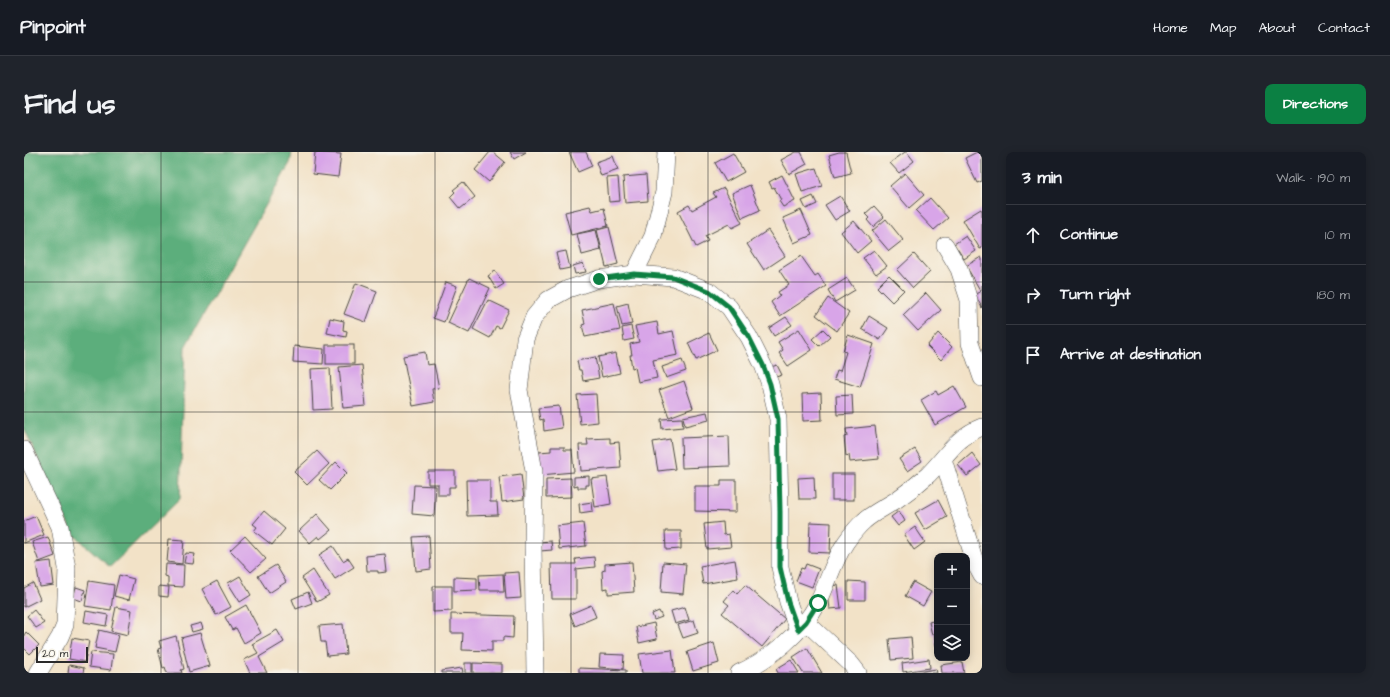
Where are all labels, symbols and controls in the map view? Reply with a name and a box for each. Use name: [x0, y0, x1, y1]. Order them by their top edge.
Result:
text: Pinpoint: [20, 14, 86, 41]
text: Home: [1153, 18, 1188, 38]
text: Map: [1210, 18, 1236, 38]
text: About: [1258, 18, 1296, 38]
text: Contact: [1318, 18, 1370, 38]
button: Directions: [1265, 84, 1366, 124]
text: Find us: [24, 85, 115, 124]
text: 3 min: [1022, 166, 1062, 190]
text: Walk · 190 m: [1276, 169, 1350, 187]
icon: ahead: [1022, 224, 1044, 246]
text: Continue: [1060, 224, 1118, 245]
text: 10 m: [1325, 226, 1350, 244]
route end: [590, 270, 608, 288]
icon: right: [1022, 284, 1044, 306]
text: Turn right: [1060, 284, 1131, 305]
text: 180 m: [1316, 286, 1350, 304]
icon: arrive: [1022, 344, 1044, 366]
text: Arrive at destination: [1060, 344, 1201, 365]
map controls: [934, 553, 970, 661]
button: +: [934, 553, 970, 589]
button: −: [934, 589, 970, 625]
route start: [809, 594, 827, 612]
button: layers: [934, 625, 970, 661]
scale bar: [36, 645, 88, 664]
text: 20 m: [42, 646, 68, 661]

